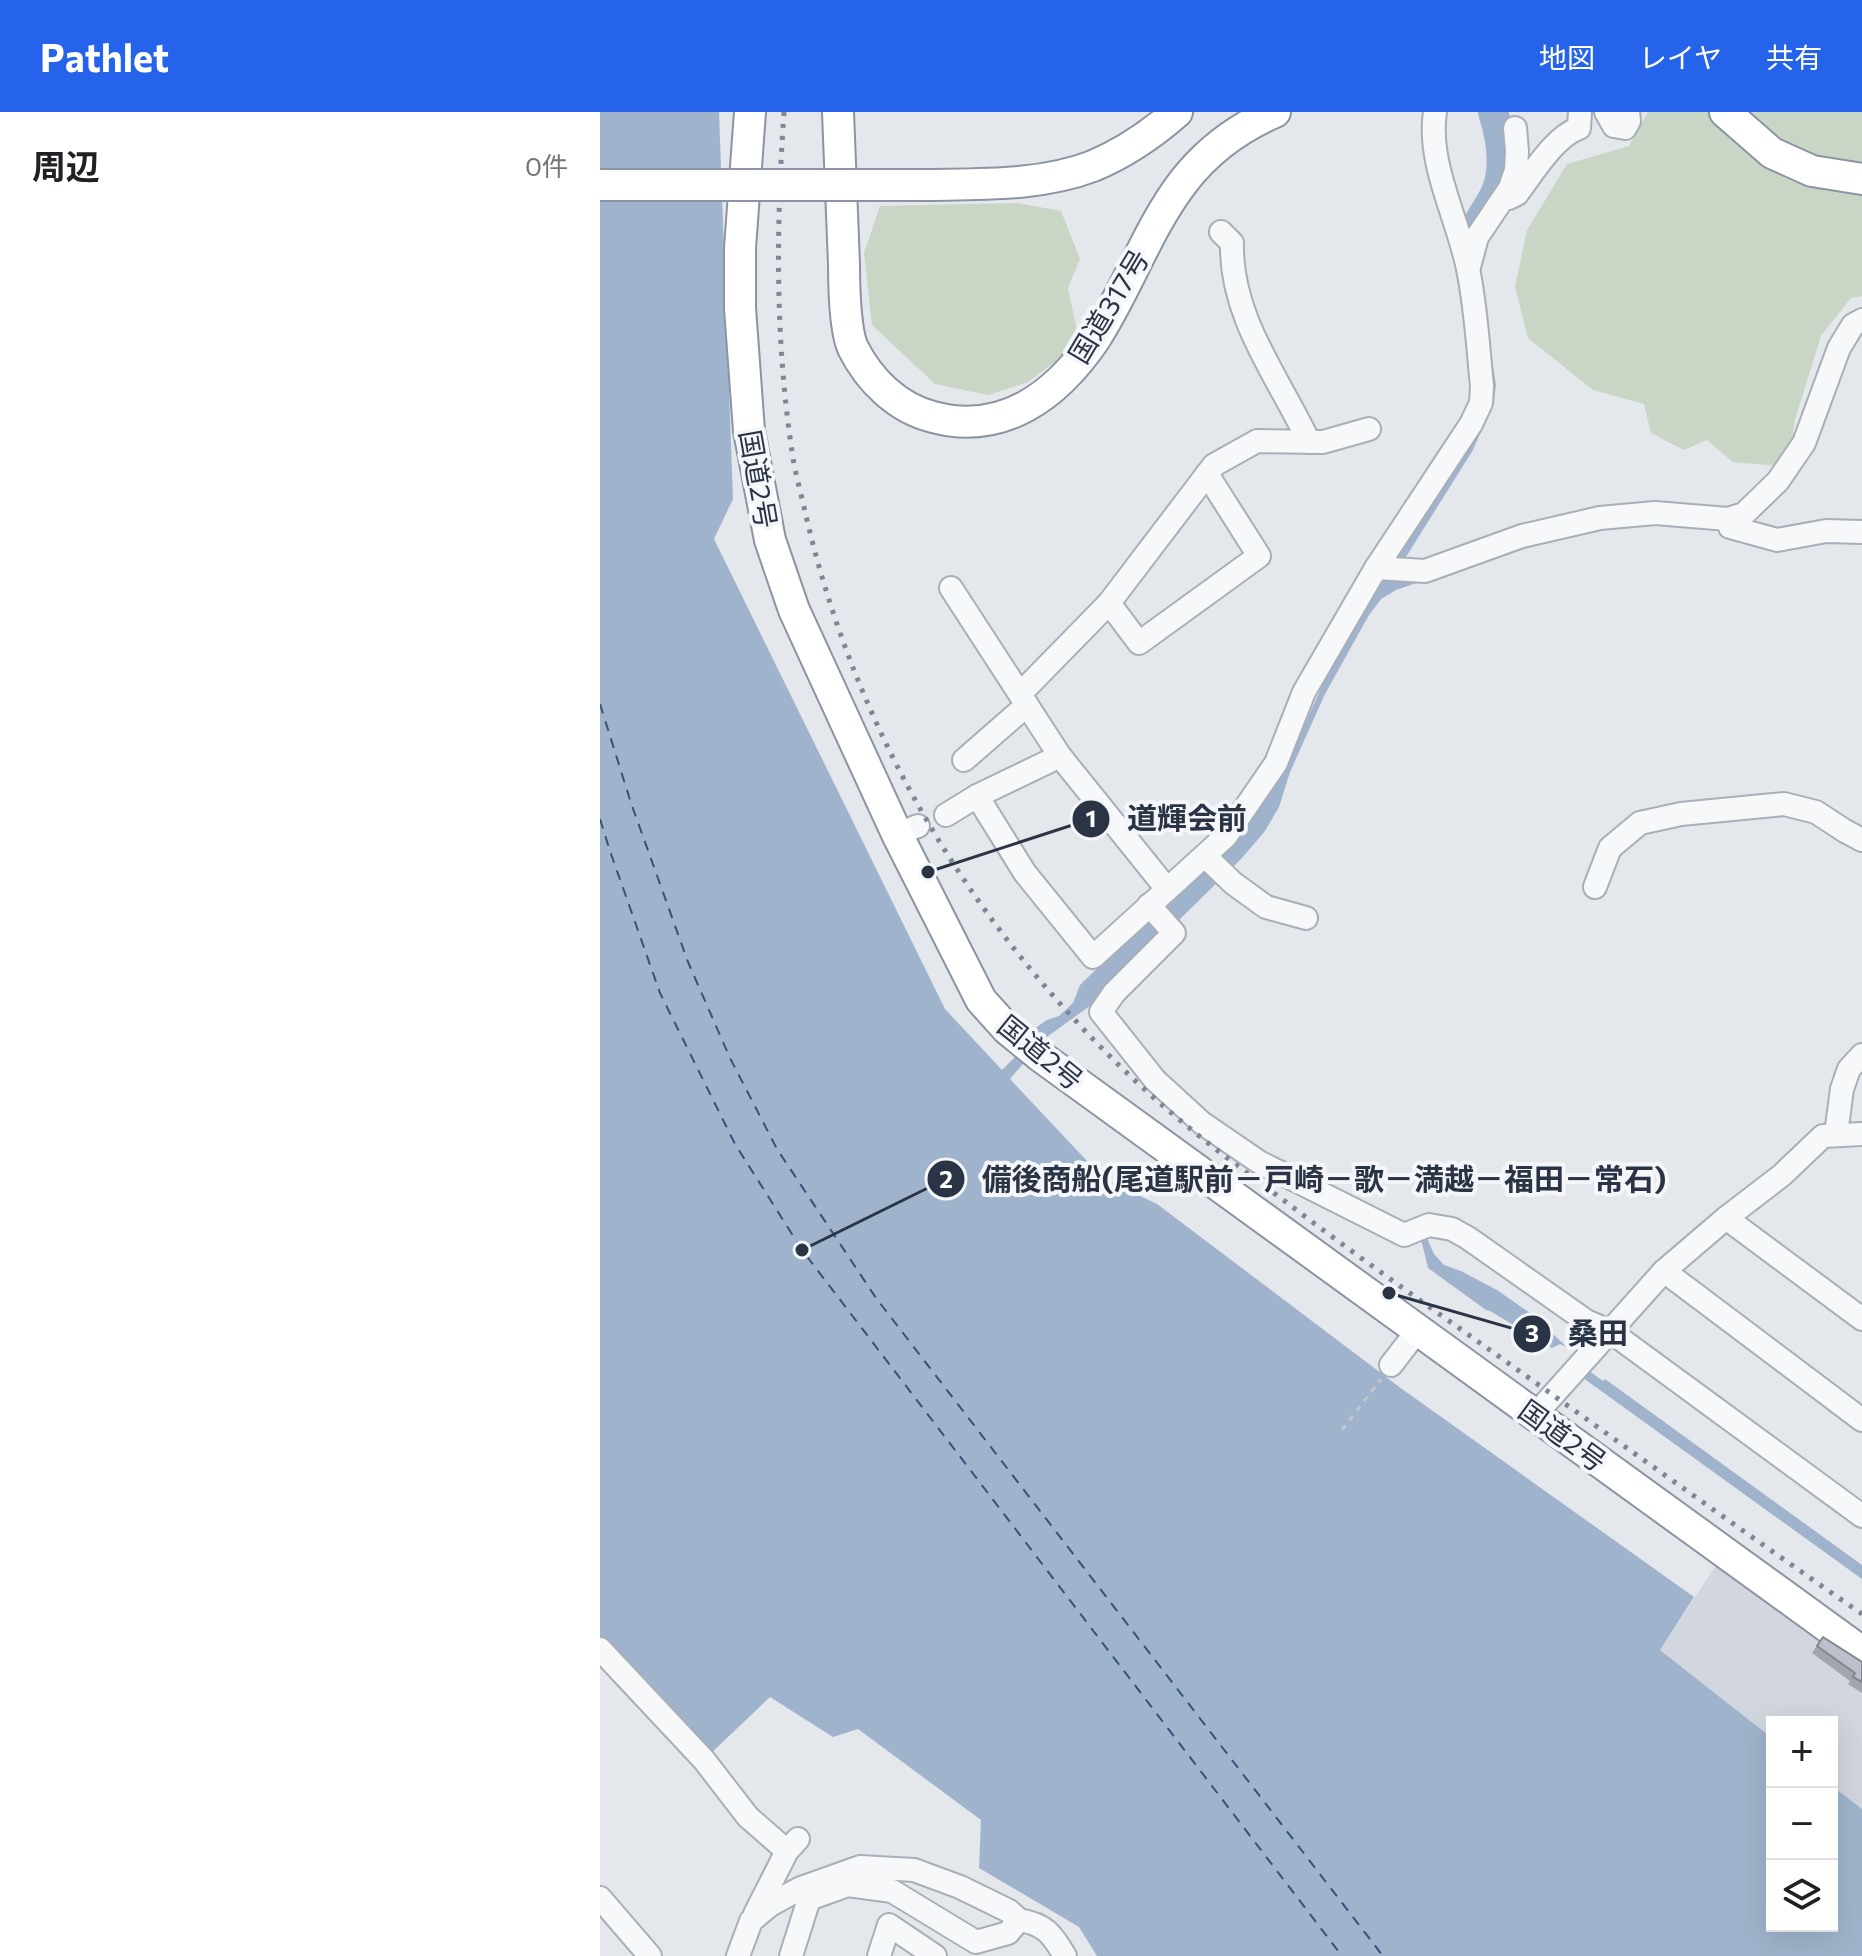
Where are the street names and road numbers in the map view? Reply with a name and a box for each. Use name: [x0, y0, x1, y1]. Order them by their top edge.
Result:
street label: 国道317号: [1061, 243, 1155, 369]
street label: 国道2号: [734, 427, 784, 531]
street label: 国道2号: [992, 1007, 1090, 1097]
street label: 国道2号: [1513, 1392, 1613, 1478]

